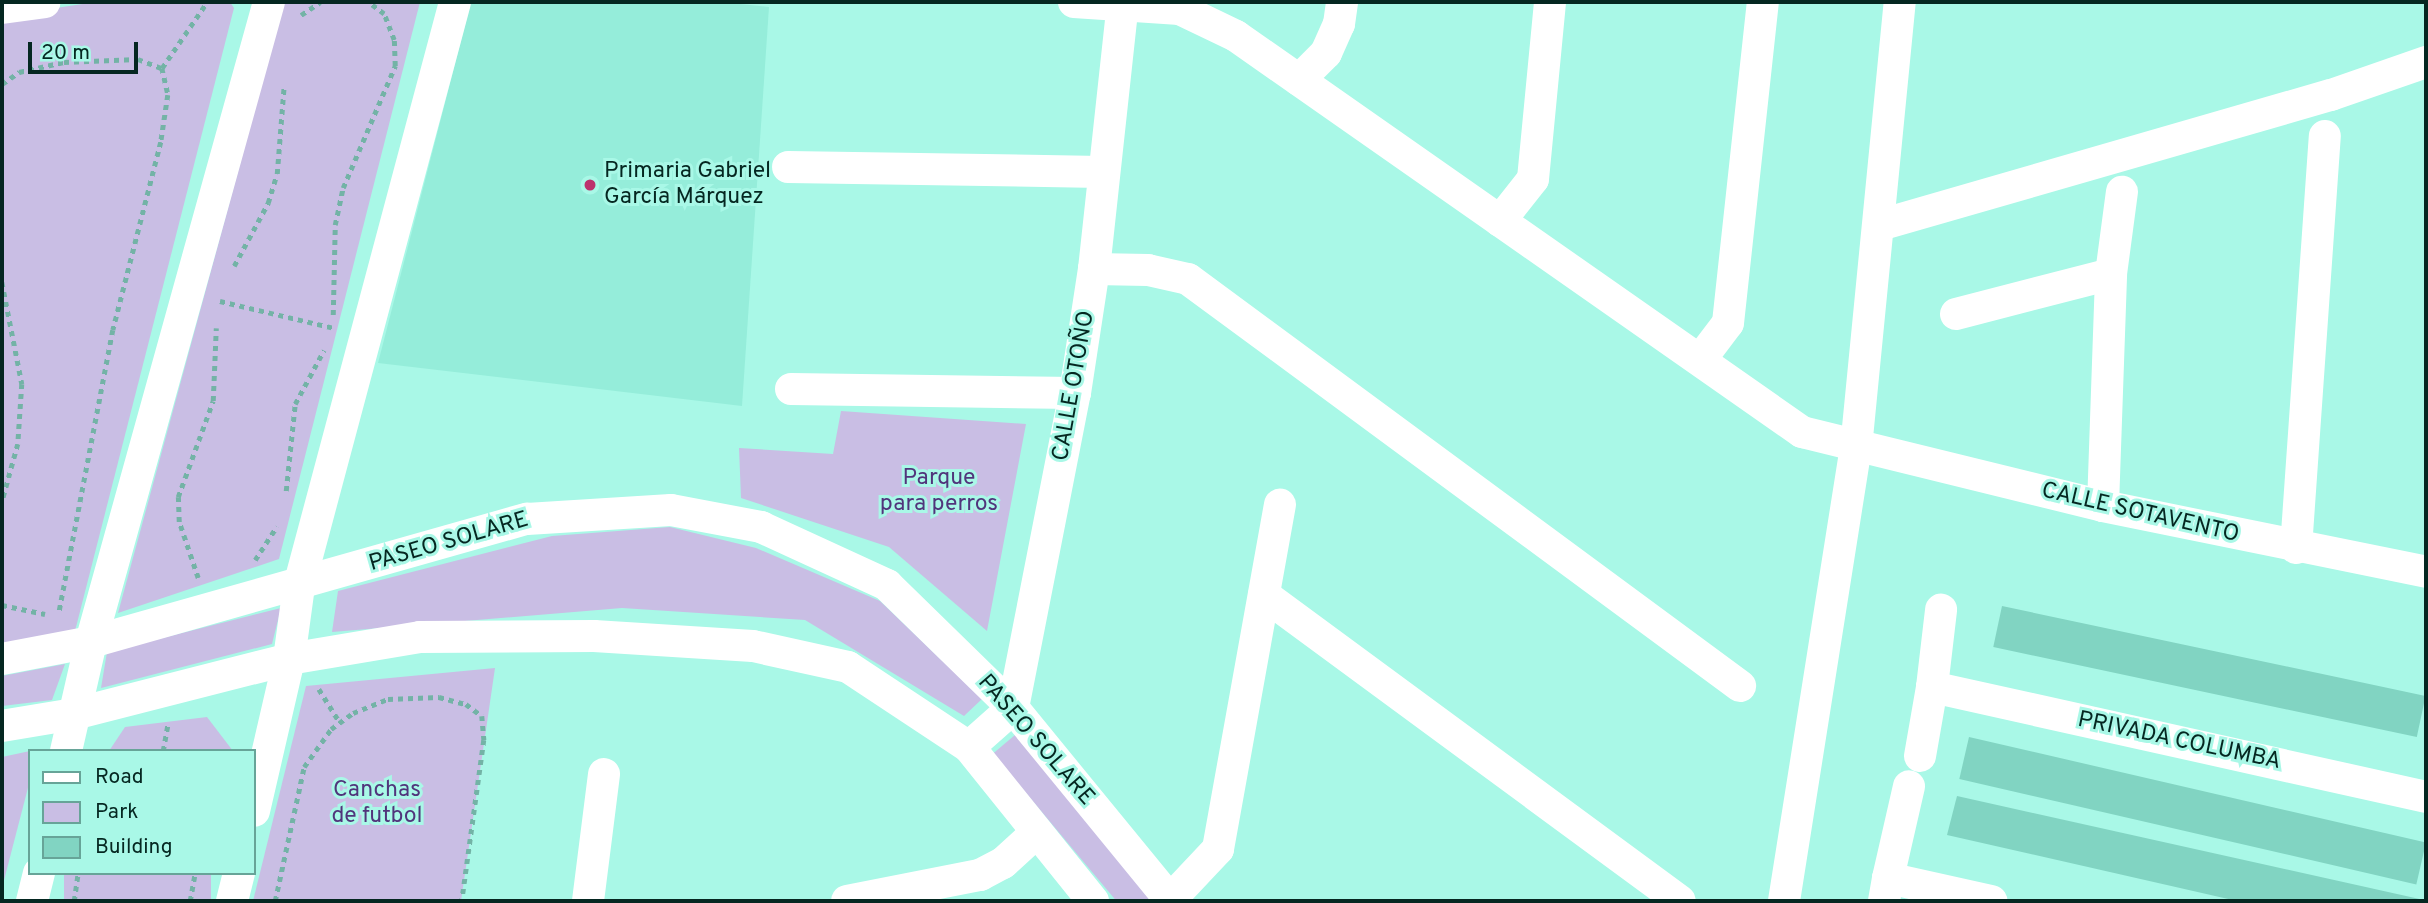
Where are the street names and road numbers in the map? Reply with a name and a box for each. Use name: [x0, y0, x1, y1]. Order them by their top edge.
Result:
street label: CALLE OTOÑO: [1048, 309, 1102, 463]
street label: CALLE SOTAVENTO: [2039, 478, 2241, 550]
street label: PASEO SOLARE: [366, 507, 532, 579]
street label: PASEO SOLARE: [971, 670, 1099, 812]
street label: PRIVADA COLUMBA: [2074, 707, 2284, 777]

